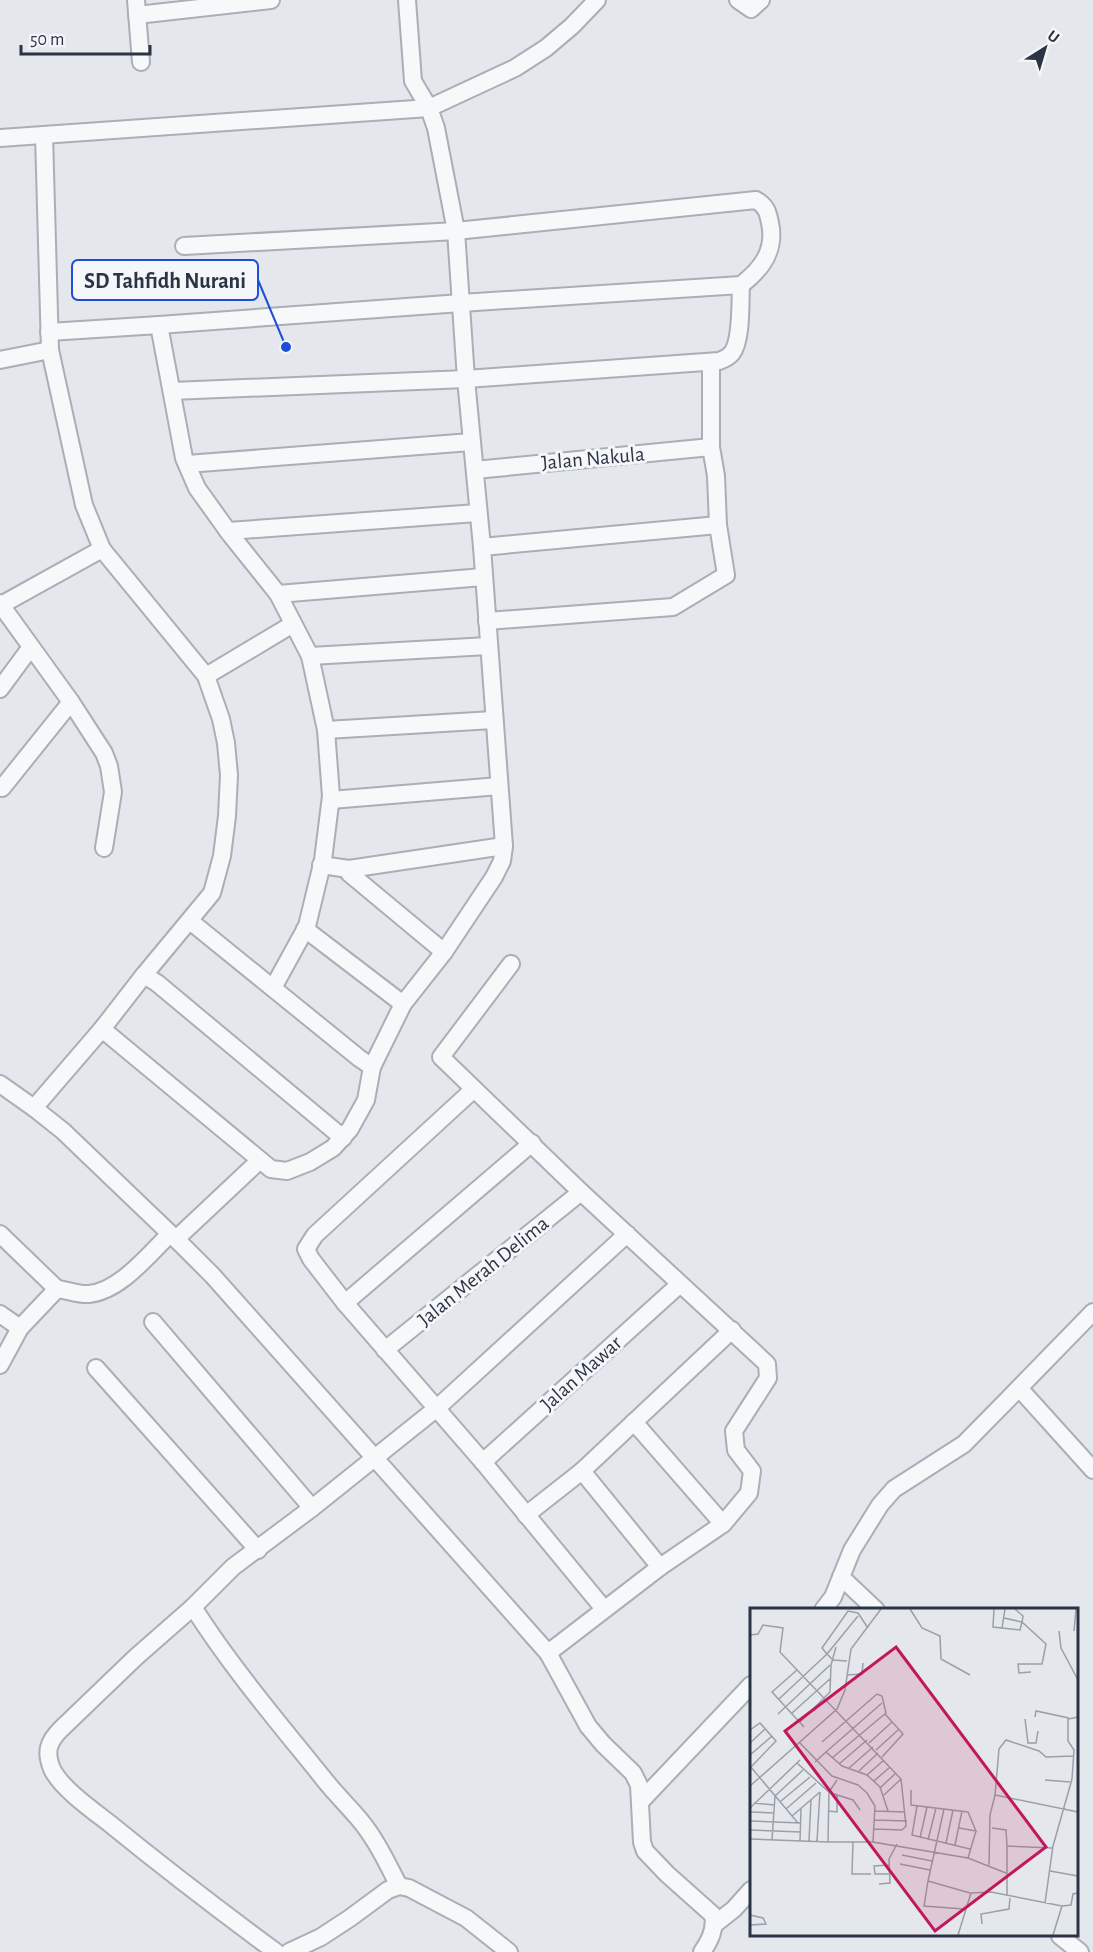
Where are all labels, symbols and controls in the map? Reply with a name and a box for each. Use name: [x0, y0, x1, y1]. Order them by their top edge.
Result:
scale bar: [21, 18, 150, 56]
north arrow: [1015, 18, 1075, 78]
text: U: [1045, 27, 1062, 46]
text: 50 m: [30, 31, 64, 49]
callout: SD Tahfidh Nurani: [72, 260, 258, 300]
text: SD Tahfidh Nurani: [84, 270, 246, 292]
street label: Jalan Nakula: [541, 443, 646, 473]
street label: Jalan Merah Delima: [414, 1212, 553, 1330]
street label: Jalan Mawar: [537, 1332, 626, 1415]
inset map: [750, 1608, 1078, 1937]

